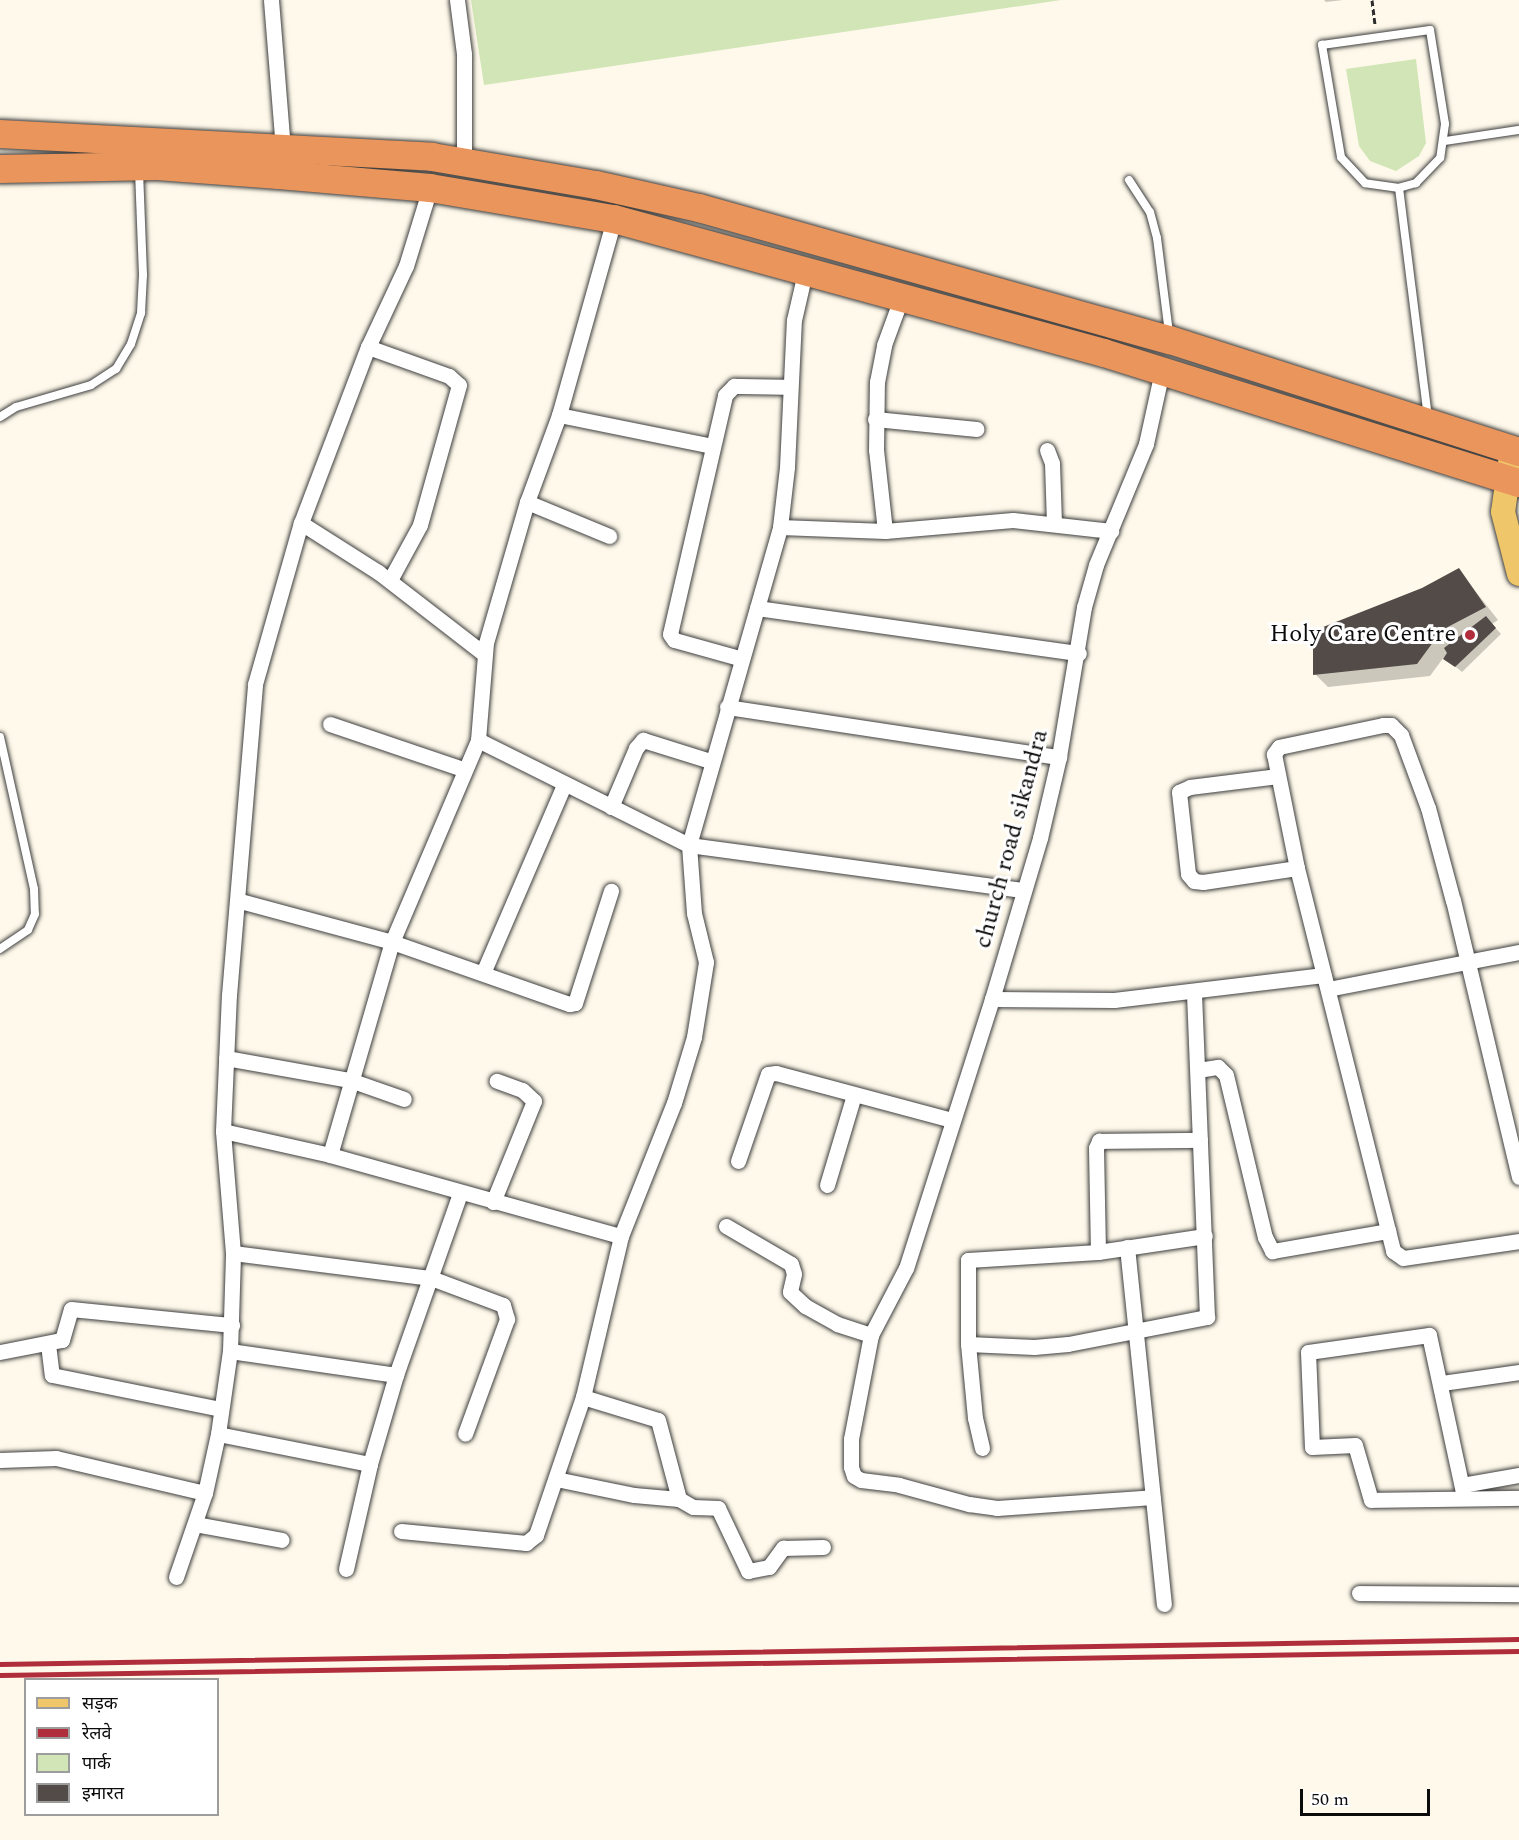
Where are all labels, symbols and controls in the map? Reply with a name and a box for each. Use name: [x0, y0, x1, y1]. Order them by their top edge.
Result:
place label: Holy Care Centre: [1270, 621, 1456, 649]
marker: Holy Care Centre: [1461, 626, 1479, 644]
street label: church road sikandra: [969, 727, 1055, 951]
legend: [24, 1678, 219, 1816]
text: सड़क: [82, 1690, 118, 1717]
text: रेलवे: [82, 1720, 112, 1747]
text: पार्क: [82, 1750, 111, 1777]
scale bar: [1303, 1777, 1434, 1815]
text: इमारत: [82, 1780, 124, 1807]
text: 50 m: [1311, 1786, 1349, 1813]

